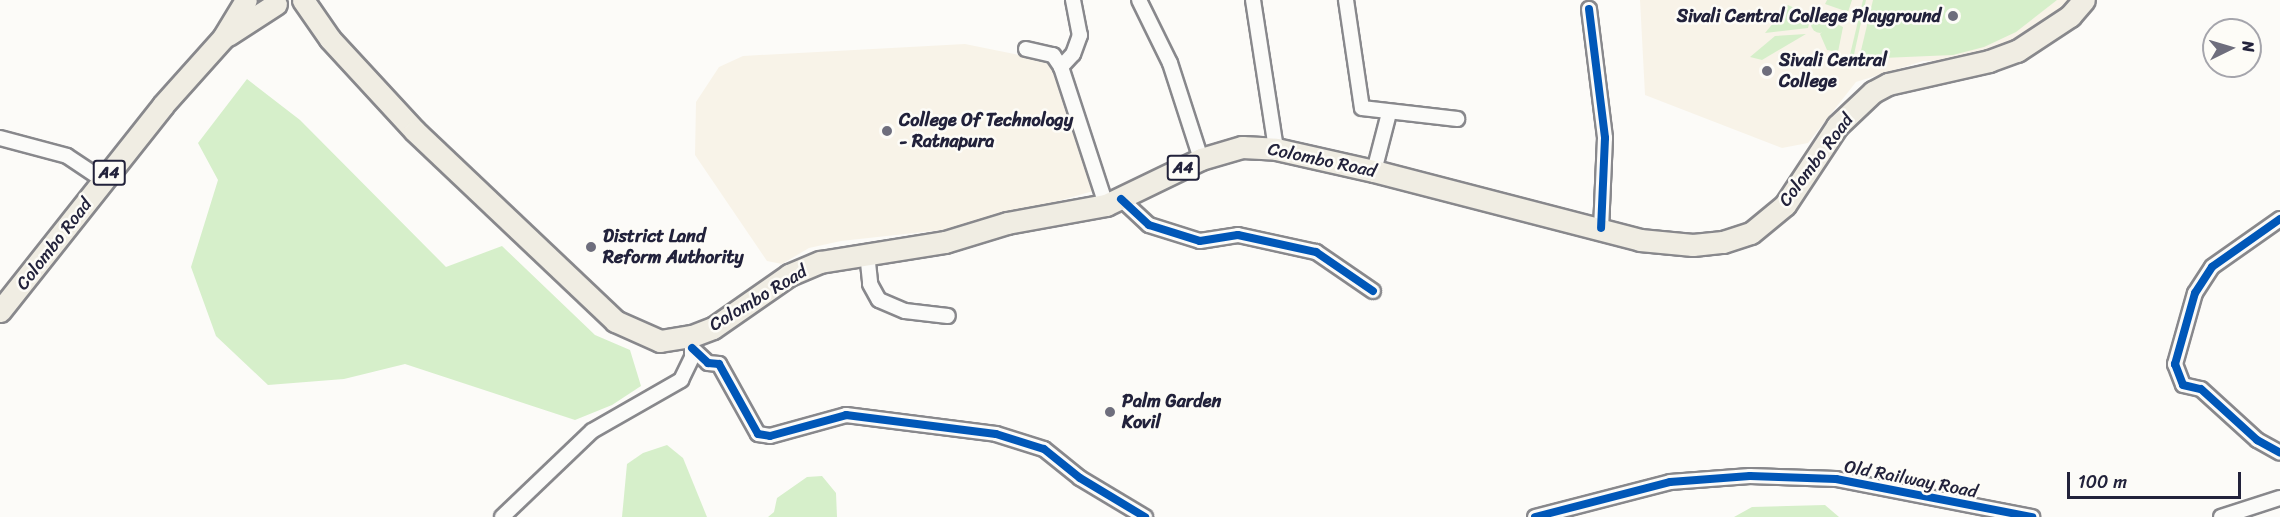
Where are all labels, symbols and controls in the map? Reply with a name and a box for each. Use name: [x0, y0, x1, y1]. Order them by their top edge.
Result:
place label: Sivali Central College Playground: [1677, 5, 1941, 27]
marker: Sivali Central College Playground: [1946, 9, 1960, 23]
north arrow: [2202, 18, 2262, 78]
text: N: [2234, 40, 2263, 53]
place label: Sivali Central College: [1779, 50, 1887, 92]
marker: Sivali Central College: [1760, 64, 1774, 78]
street label: Colombo Road: [1774, 109, 1858, 211]
place label: College Of Technology - Ratnapura: [899, 110, 1073, 152]
marker: College Of Technology - Ratnapura: [880, 124, 894, 138]
street label: Colombo Road: [1266, 138, 1378, 182]
road number: A4: [1166, 155, 1200, 181]
road number: A4: [92, 160, 126, 186]
street label: Colombo Road: [12, 194, 96, 294]
place label: District Land Reform Authority: [603, 226, 744, 268]
marker: District Land Reform Authority: [584, 240, 598, 254]
street label: Colombo Road: [705, 260, 811, 336]
place label: Palm Garden Kovil: [1122, 391, 1222, 434]
marker: Palm Garden Kovil: [1103, 405, 1117, 419]
street label: Old Railway Road: [1843, 456, 1979, 502]
scale bar: [2070, 460, 2244, 498]
text: 100 m: [2078, 466, 2127, 498]

